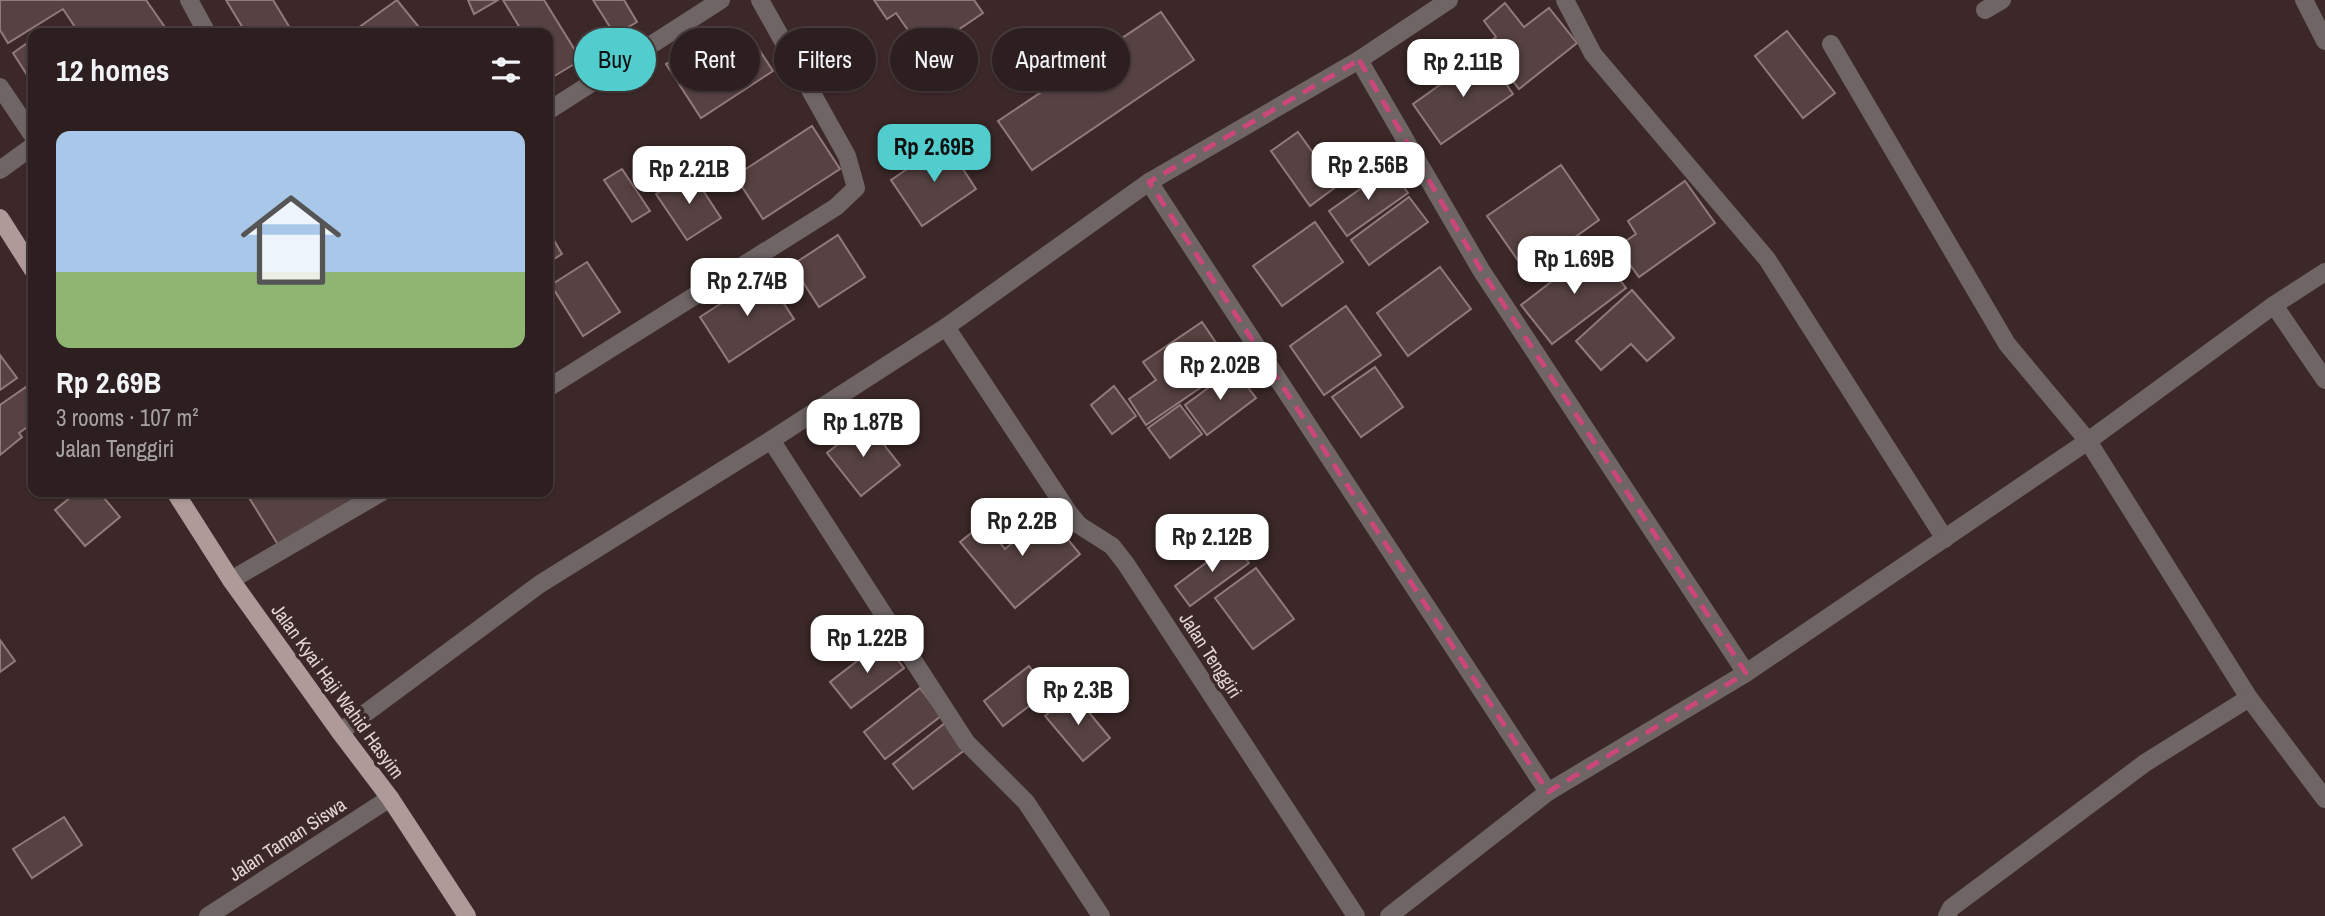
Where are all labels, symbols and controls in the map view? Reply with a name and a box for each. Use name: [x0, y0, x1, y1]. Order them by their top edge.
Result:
chip: Buy: [574, 28, 656, 91]
chip: Rent: [670, 28, 760, 91]
chip: Filters: [774, 28, 876, 91]
chip: New: [890, 28, 978, 91]
chip: Apartment: [992, 28, 1130, 91]
pin: Rp 2.11B: [1391, 40, 1535, 99]
text: Rp 2.11B: [1423, 46, 1503, 77]
text: 12 homes: [56, 50, 170, 90]
icon: filters: [487, 51, 525, 89]
pin: Rp 2.69B: [862, 124, 1006, 184]
text: Rp 2.69B: [894, 131, 974, 162]
pin: Rp 2.56B: [1296, 142, 1440, 202]
pin: Rp 2.21B: [617, 146, 761, 206]
text: Rp 2.56B: [1328, 149, 1408, 180]
text: Rp 2.21B: [649, 153, 729, 184]
icon: home: [228, 177, 354, 303]
pin: Rp 1.69B: [1502, 236, 1646, 296]
text: Rp 1.69B: [1534, 243, 1614, 274]
pin: Rp 2.74B: [675, 258, 819, 318]
text: Rp 2.74B: [707, 265, 787, 296]
pin: Rp 2.02B: [1148, 342, 1292, 402]
text: Rp 2.02B: [1180, 349, 1260, 380]
text: Rp 2.69B: [56, 362, 161, 402]
pin: Rp 1.87B: [791, 400, 935, 459]
text: 3 rooms · 107 m²: [56, 402, 199, 433]
text: Rp 1.87B: [823, 406, 903, 437]
text: Jalan Tenggiri: [56, 433, 174, 464]
pin: Rp 2.2B: [957, 498, 1087, 558]
text: Rp 2.2B: [987, 505, 1057, 536]
pin: Rp 2.12B: [1140, 514, 1284, 574]
text: Rp 2.12B: [1172, 521, 1252, 552]
street label: Jalan Kyai Haji Wahid Hasyim: [266, 598, 410, 784]
street label: Jalan Tenggiri: [1174, 607, 1248, 703]
pin: Rp 1.22B: [795, 616, 939, 675]
text: Rp 1.22B: [827, 622, 907, 653]
pin: Rp 2.3B: [1013, 668, 1143, 727]
text: Rp 2.3B: [1043, 674, 1113, 705]
street label: Jalan Taman Siswa: [223, 791, 351, 887]

